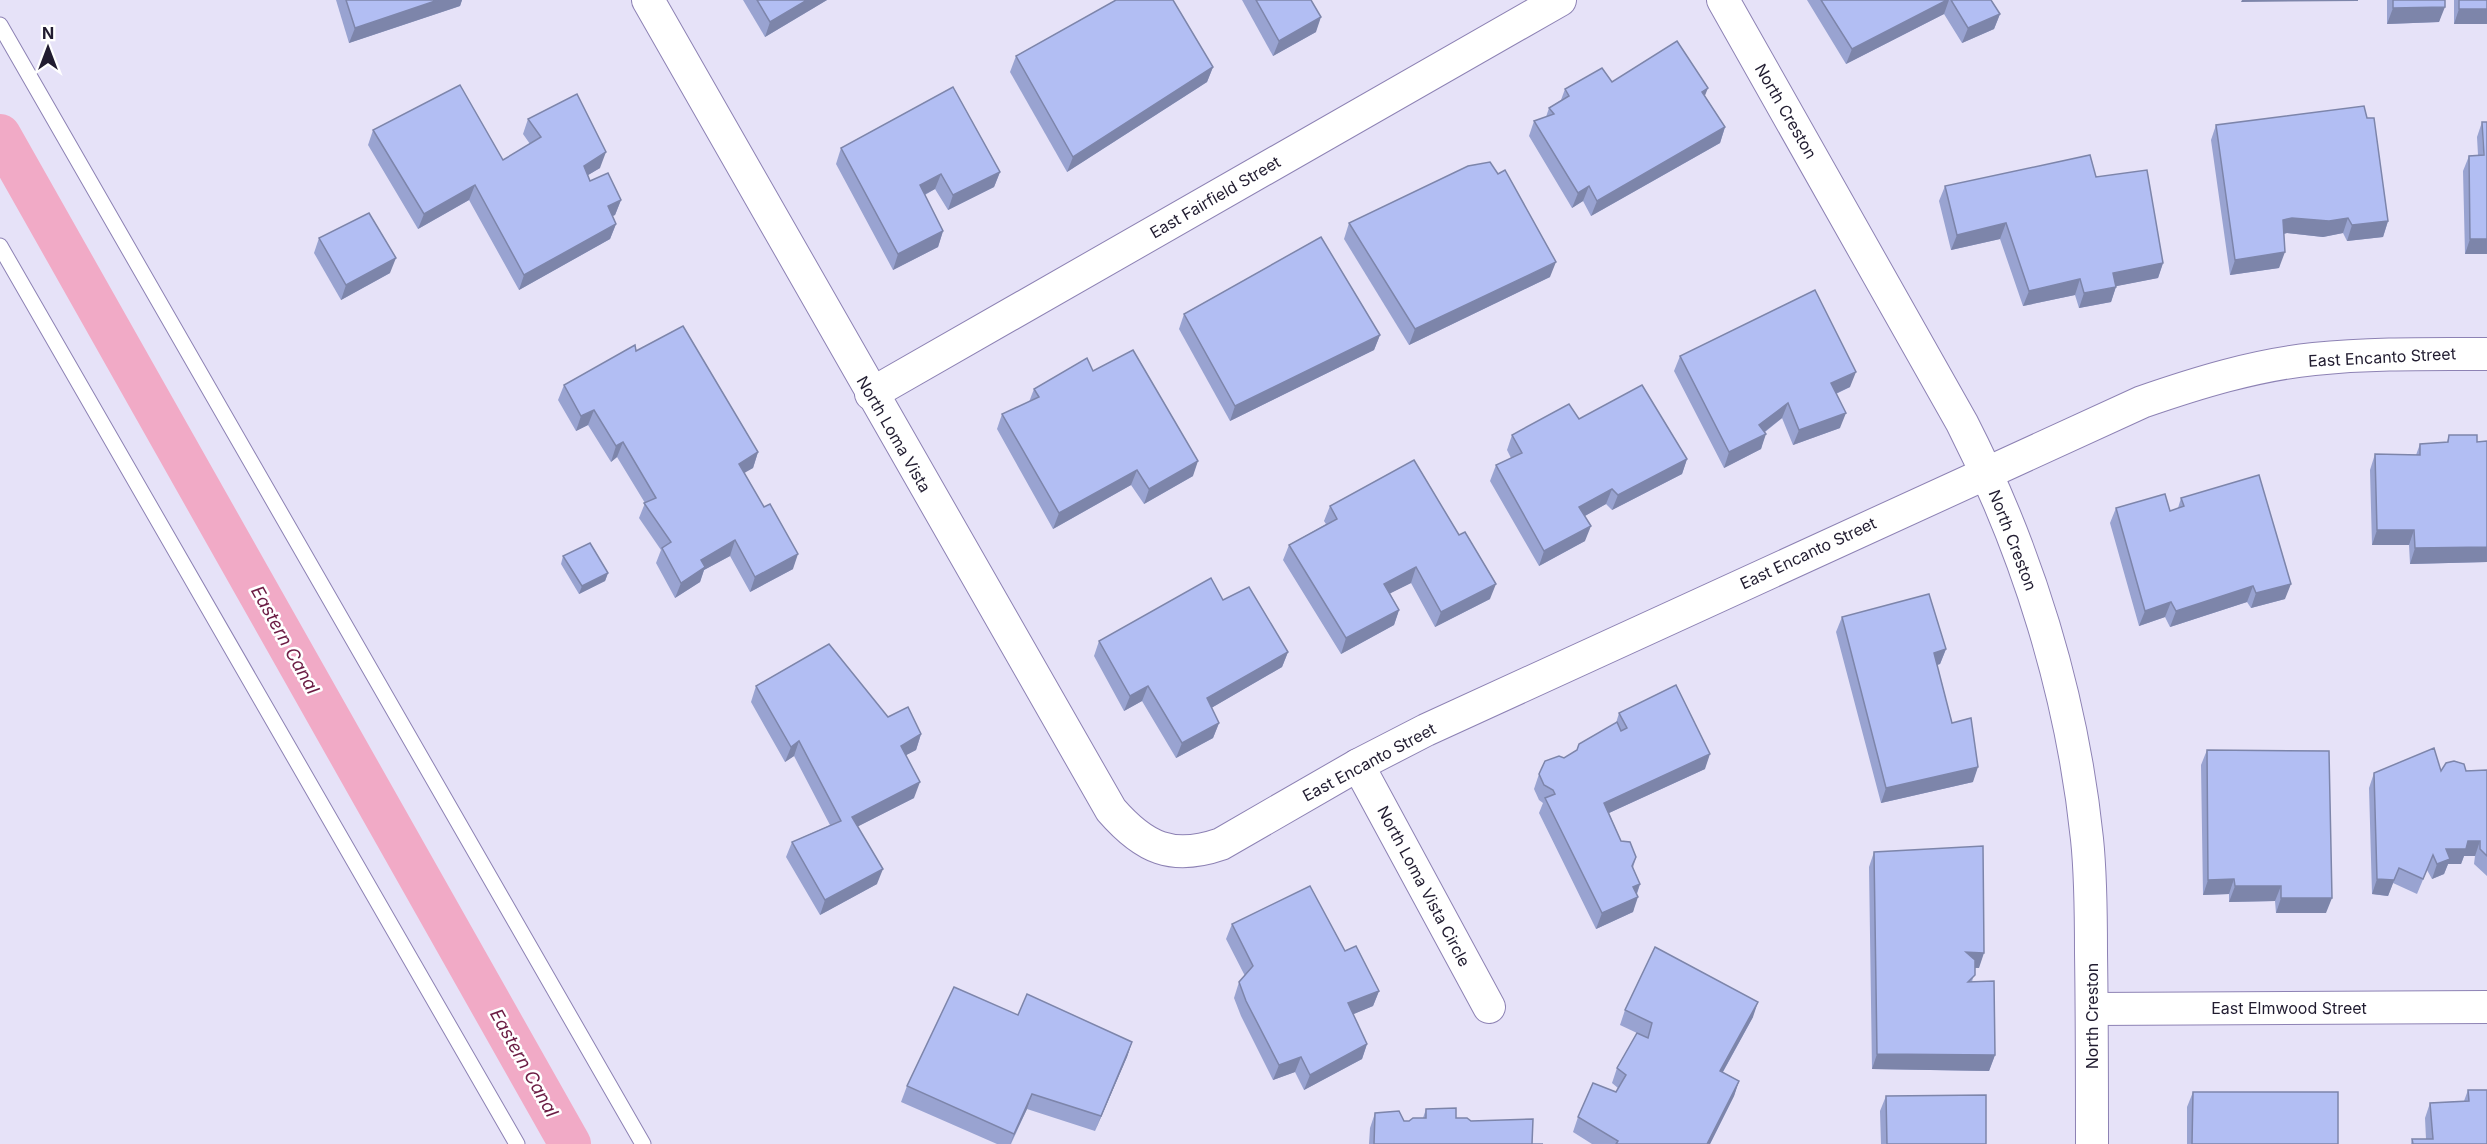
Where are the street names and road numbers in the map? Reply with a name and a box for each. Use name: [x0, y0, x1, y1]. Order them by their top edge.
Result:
street label: North Creston: [1751, 60, 1821, 162]
street label: East Fairfield Street: [1146, 151, 1284, 243]
street label: East Encanto Street: [2308, 343, 2456, 371]
street label: North Loma Vista: [853, 372, 935, 496]
street label: North Creston: [1985, 487, 2041, 593]
street label: East Encanto Street: [1737, 513, 1879, 593]
street label: East Encanto Street: [1299, 718, 1439, 806]
street label: North Loma Vista Circle: [1373, 802, 1475, 970]
street label: North Creston: [2082, 963, 2102, 1069]
street label: East Elmwood Street: [2211, 998, 2367, 1018]

